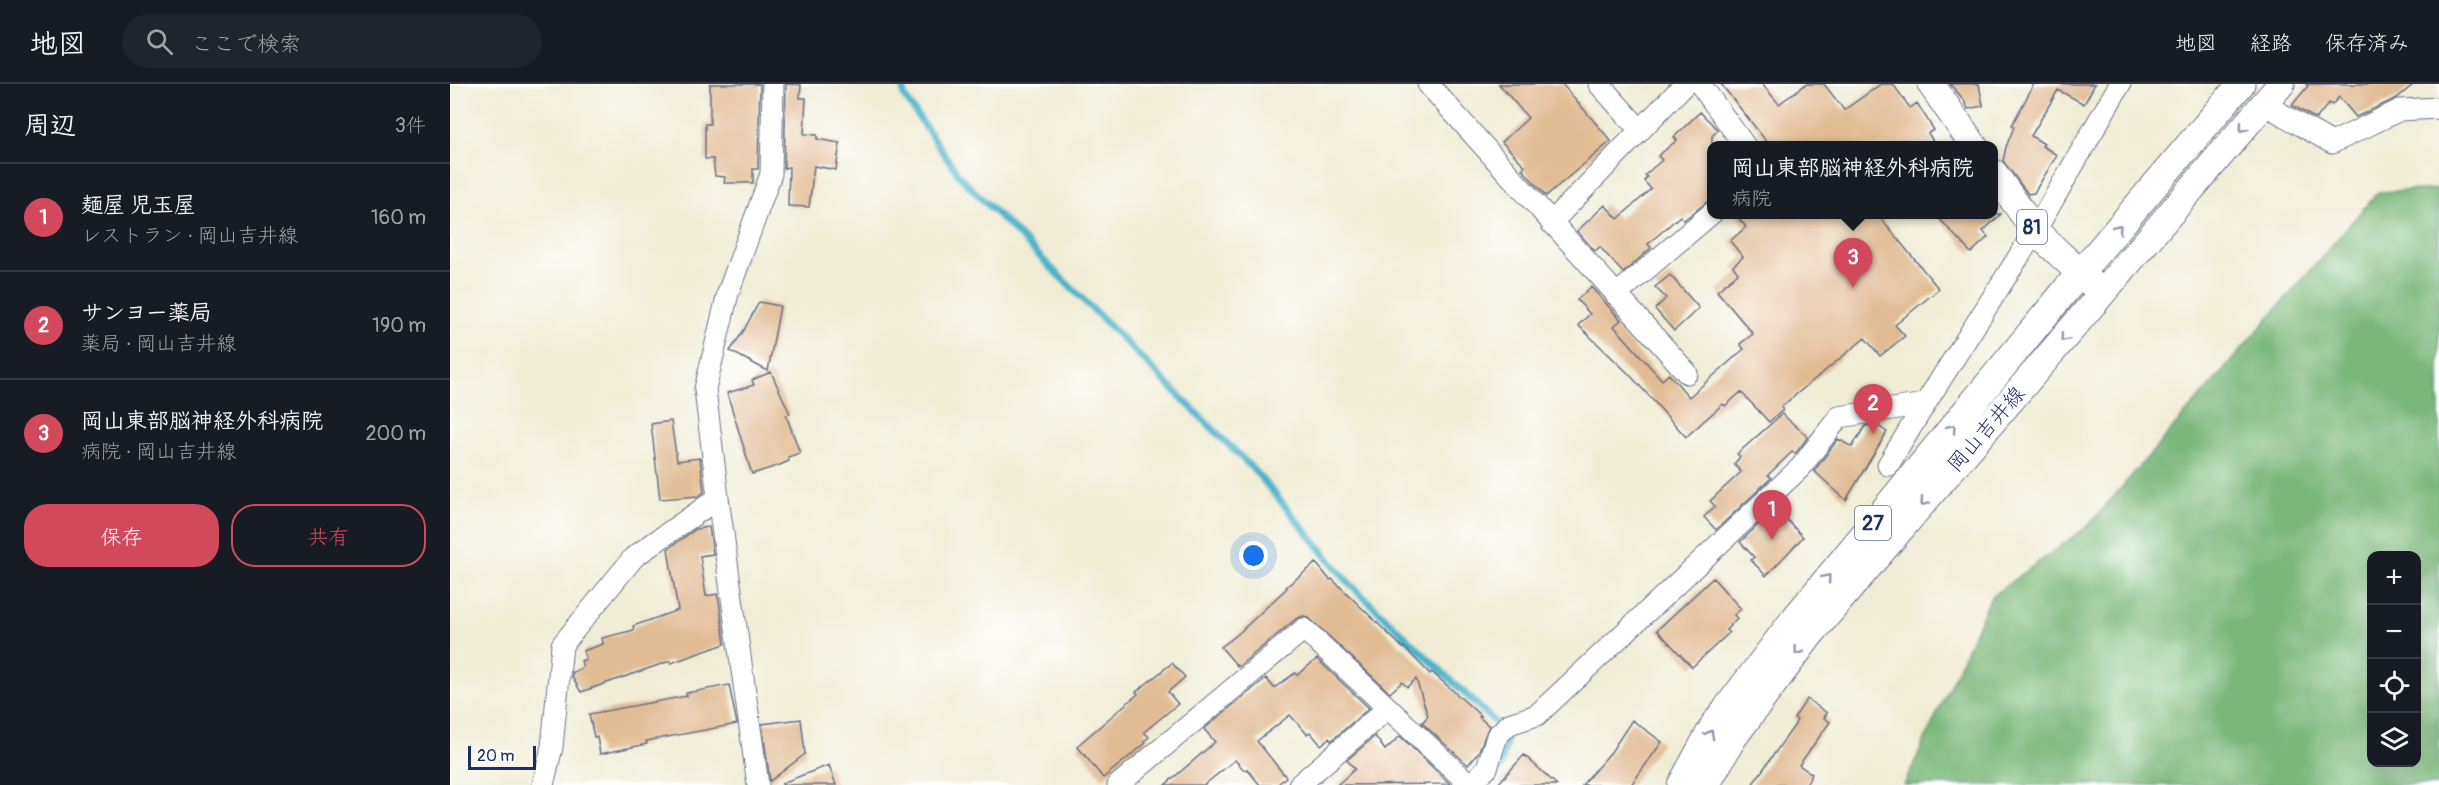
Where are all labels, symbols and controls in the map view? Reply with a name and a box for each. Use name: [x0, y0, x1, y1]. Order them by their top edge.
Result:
search box: [122, 14, 542, 68]
icon: search: [143, 25, 176, 58]
text: 地図: [30, 27, 86, 62]
text: ここで検索: [191, 30, 301, 58]
text: 地図: [2175, 30, 2217, 57]
text: 経路: [2250, 30, 2292, 57]
text: 保存済み: [2325, 30, 2409, 57]
text: 周辺: [24, 110, 76, 142]
text: 3件: [395, 113, 426, 138]
one-way arrow: [2239, 121, 2250, 132]
popup: [1707, 141, 1998, 219]
text: 岡山東部脳神経外科病院: [1731, 154, 1974, 182]
text: 病院: [1731, 186, 1771, 211]
text: 麺屋 児玉屋: [81, 191, 196, 219]
text: 1: [40, 205, 47, 230]
text: 160 m: [371, 205, 426, 230]
road number: 81: [2017, 210, 2047, 244]
text: レストラン · 岡山吉井線: [81, 223, 298, 248]
one-way arrow: [2110, 224, 2121, 235]
pin: 3: [1834, 238, 1872, 288]
text: サンヨー薬局: [81, 299, 212, 327]
text: 2: [38, 313, 49, 338]
text: 190 m: [372, 313, 426, 338]
text: 薬局 · 岡山吉井線: [81, 331, 236, 356]
one-way arrow: [2060, 331, 2071, 342]
street label: 岡山吉井線: [1942, 381, 2031, 478]
pin: 2: [1854, 384, 1892, 434]
text: 岡山東部脳神経外科病院: [81, 407, 323, 435]
text: 3: [38, 421, 49, 446]
text: 200 m: [365, 421, 426, 446]
one-way arrow: [1944, 424, 1955, 435]
text: 病院 · 岡山吉井線: [81, 439, 236, 464]
pin: 1: [1752, 490, 1792, 540]
one-way arrow: [1920, 495, 1931, 506]
button: 保存: [24, 504, 219, 567]
button: 共有: [231, 504, 426, 567]
road number: 27: [1855, 506, 1891, 540]
your location: [1239, 541, 1268, 570]
map controls: [2367, 551, 2421, 767]
button: +: [2367, 551, 2421, 605]
one-way arrow: [1820, 574, 1831, 585]
button: −: [2367, 605, 2421, 659]
one-way arrow: [1794, 644, 1805, 655]
button: locate: [2367, 659, 2421, 713]
button: layers: [2367, 713, 2421, 767]
one-way arrow: [1703, 730, 1714, 740]
scale bar: [468, 743, 536, 770]
text: 20 m: [477, 746, 515, 766]

